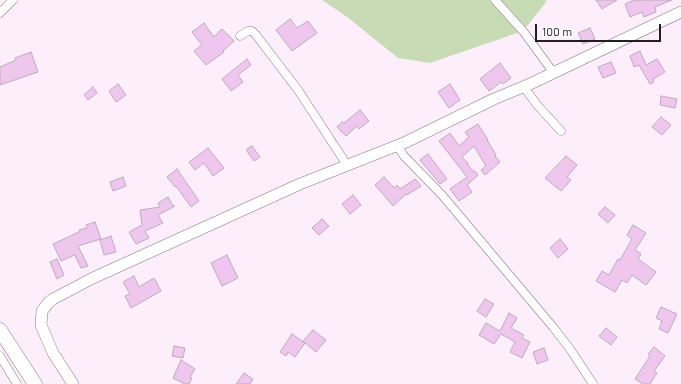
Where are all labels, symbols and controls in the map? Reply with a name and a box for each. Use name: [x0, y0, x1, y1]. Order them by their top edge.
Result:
scale bar: [537, 16, 663, 42]
text: 100 m: [542, 24, 572, 38]

